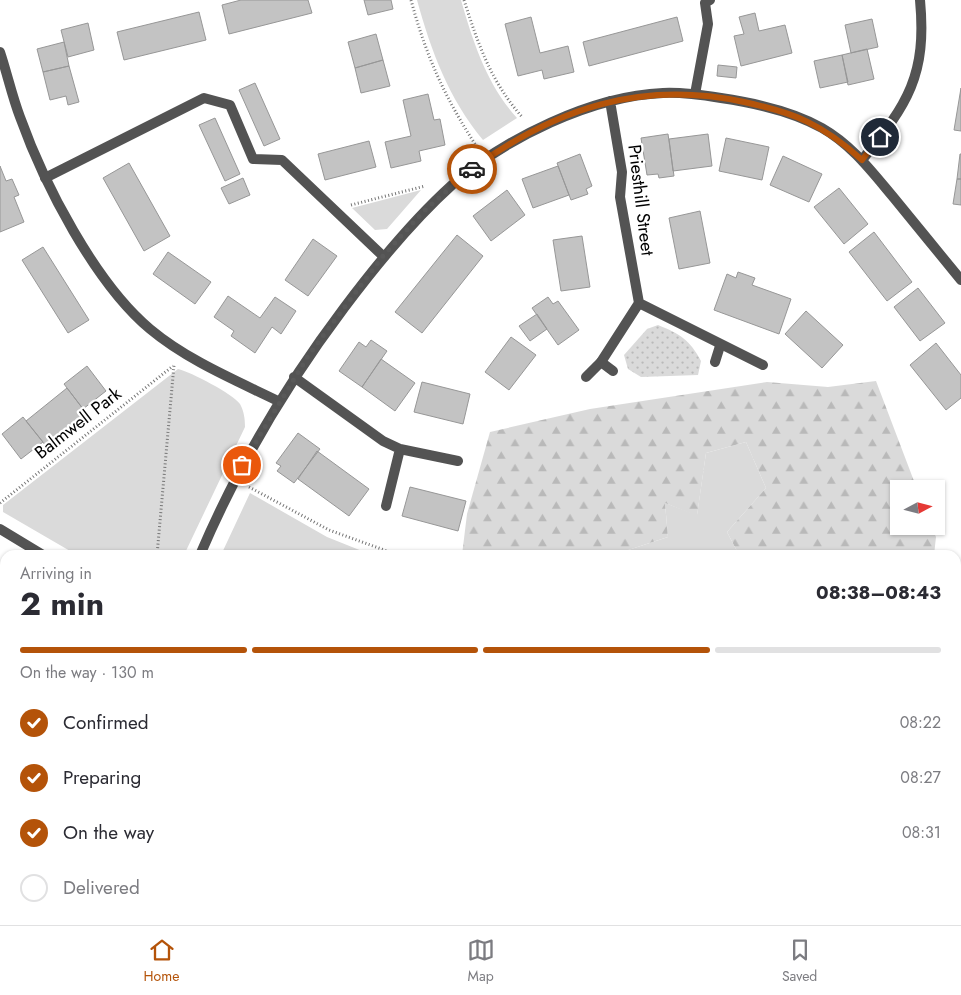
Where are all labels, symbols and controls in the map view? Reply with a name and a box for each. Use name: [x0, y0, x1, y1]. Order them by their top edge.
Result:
pin: [859, 116, 901, 158]
icon: home: [866, 123, 894, 151]
street label: Priesthill Street: [621, 143, 661, 258]
courier: [447, 144, 497, 194]
icon: car: [458, 155, 486, 183]
street label: Balmwell Park: [29, 381, 127, 465]
pin: [221, 444, 263, 486]
icon: bag: [228, 451, 256, 479]
north arrow: [890, 480, 945, 535]
map controls: [890, 480, 945, 535]
text: Arriving in: [20, 562, 92, 585]
text: 08:38–08:43: [816, 579, 941, 606]
text: 2 min: [20, 581, 104, 627]
text: On the way · 130 m: [20, 661, 154, 684]
icon: check: [20, 709, 48, 737]
text: Confirmed: [63, 709, 149, 736]
text: 08:22: [900, 711, 941, 734]
icon: check: [20, 764, 48, 792]
text: Preparing: [63, 764, 141, 791]
text: 08:27: [900, 766, 941, 789]
icon: check: [20, 819, 48, 847]
text: On the way: [63, 819, 154, 846]
text: 08:31: [902, 821, 941, 844]
text: Delivered: [63, 874, 140, 901]
tab: Home: [144, 936, 179, 986]
tab: Map: [467, 936, 495, 986]
tab: Saved: [782, 936, 817, 986]

